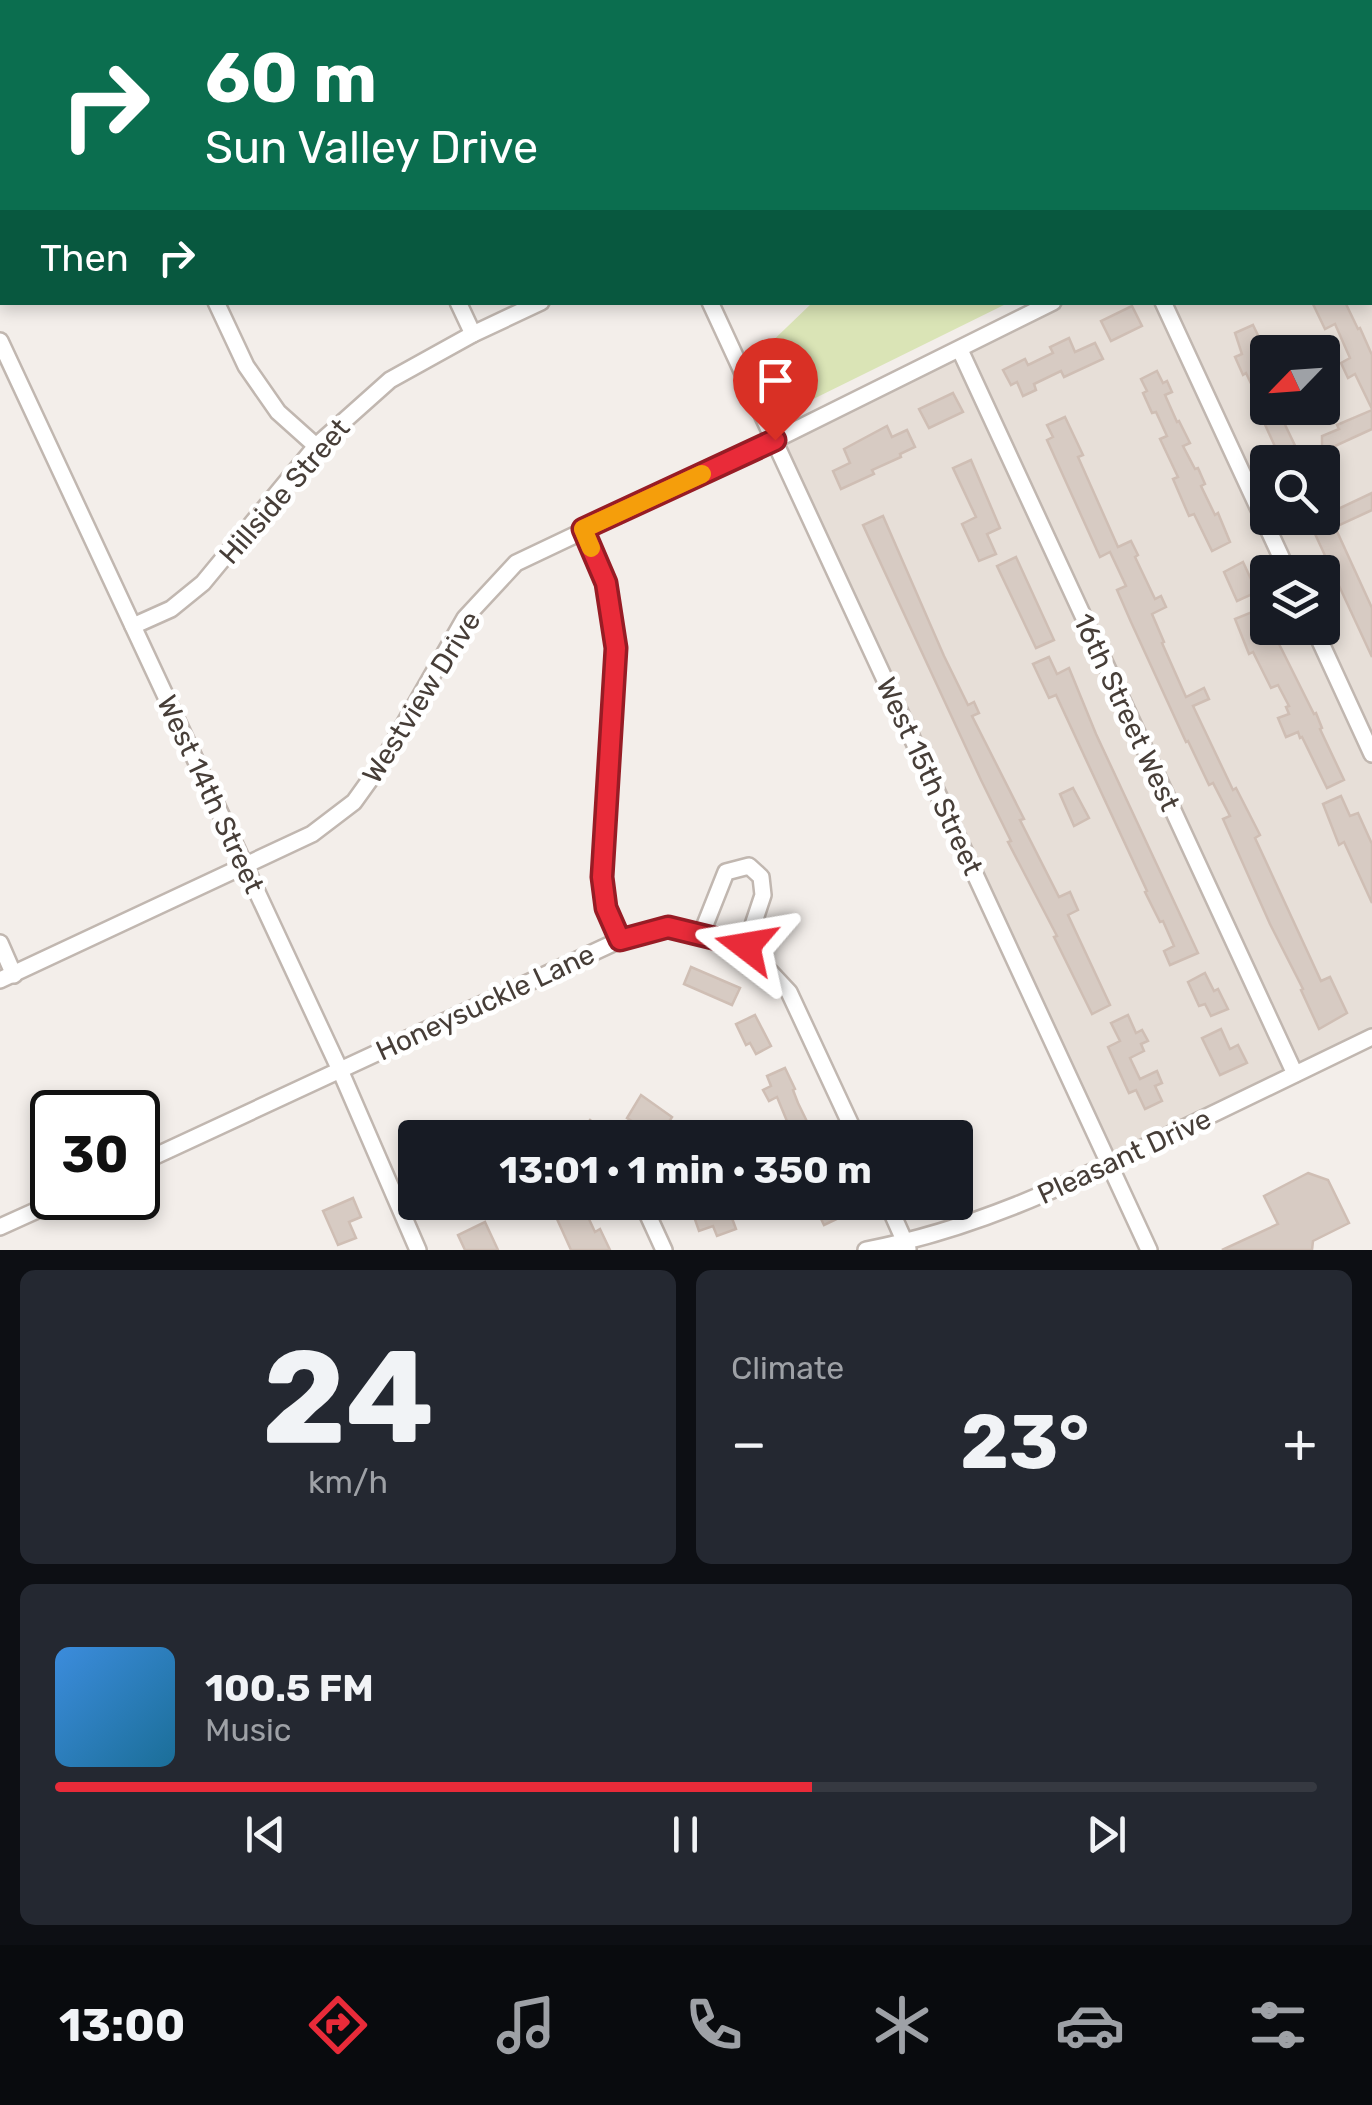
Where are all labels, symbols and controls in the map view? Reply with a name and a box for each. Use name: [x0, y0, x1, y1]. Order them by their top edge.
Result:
text: 60 m: [205, 37, 377, 120]
icon: right: [40, 40, 170, 170]
text: Sun Valley Drive: [205, 121, 538, 174]
icon: right: [149, 230, 204, 285]
text: Then: [40, 235, 129, 281]
north arrow: [1250, 335, 1340, 425]
map controls: [1250, 335, 1340, 645]
pin: [733, 338, 818, 441]
icon: arrive: [748, 353, 803, 408]
street label: Hillside Street: [212, 412, 356, 571]
button: search: [1250, 445, 1340, 535]
button: layers: [1250, 555, 1340, 645]
street label: Westview Drive: [355, 605, 487, 789]
street label: 16th Street West: [1066, 608, 1187, 816]
street label: West 15th Street: [869, 672, 990, 880]
street label: West 14th Street: [150, 690, 271, 899]
position arrow: [694, 894, 798, 998]
street label: Honeysuckle Lane: [371, 937, 600, 1068]
speed limit sign: 30: [30, 1090, 160, 1220]
street label: Pleasant Drive: [1032, 1102, 1216, 1211]
text: 13:01 · 1 min · 350 m: [499, 1147, 872, 1193]
text: 24: [262, 1320, 434, 1475]
text: Climate: [731, 1349, 844, 1387]
text: 23°: [960, 1398, 1089, 1487]
text: −: [731, 1411, 767, 1476]
text: +: [1283, 1411, 1317, 1476]
text: km/h: [308, 1463, 388, 1501]
text: 100.5 FM: [205, 1665, 374, 1711]
text: Music: [205, 1711, 291, 1749]
icon: previous: [238, 1807, 293, 1862]
icon: pause: [658, 1807, 713, 1862]
icon: next: [1079, 1807, 1134, 1862]
icon: directions: [303, 1990, 373, 2060]
icon: music: [491, 1990, 561, 2060]
icon: phone: [679, 1990, 749, 2060]
icon: climate: [867, 1990, 937, 2060]
icon: car: [1055, 1990, 1125, 2060]
icon: filters: [1243, 1990, 1313, 2060]
text: 13:00: [59, 1999, 185, 2052]

